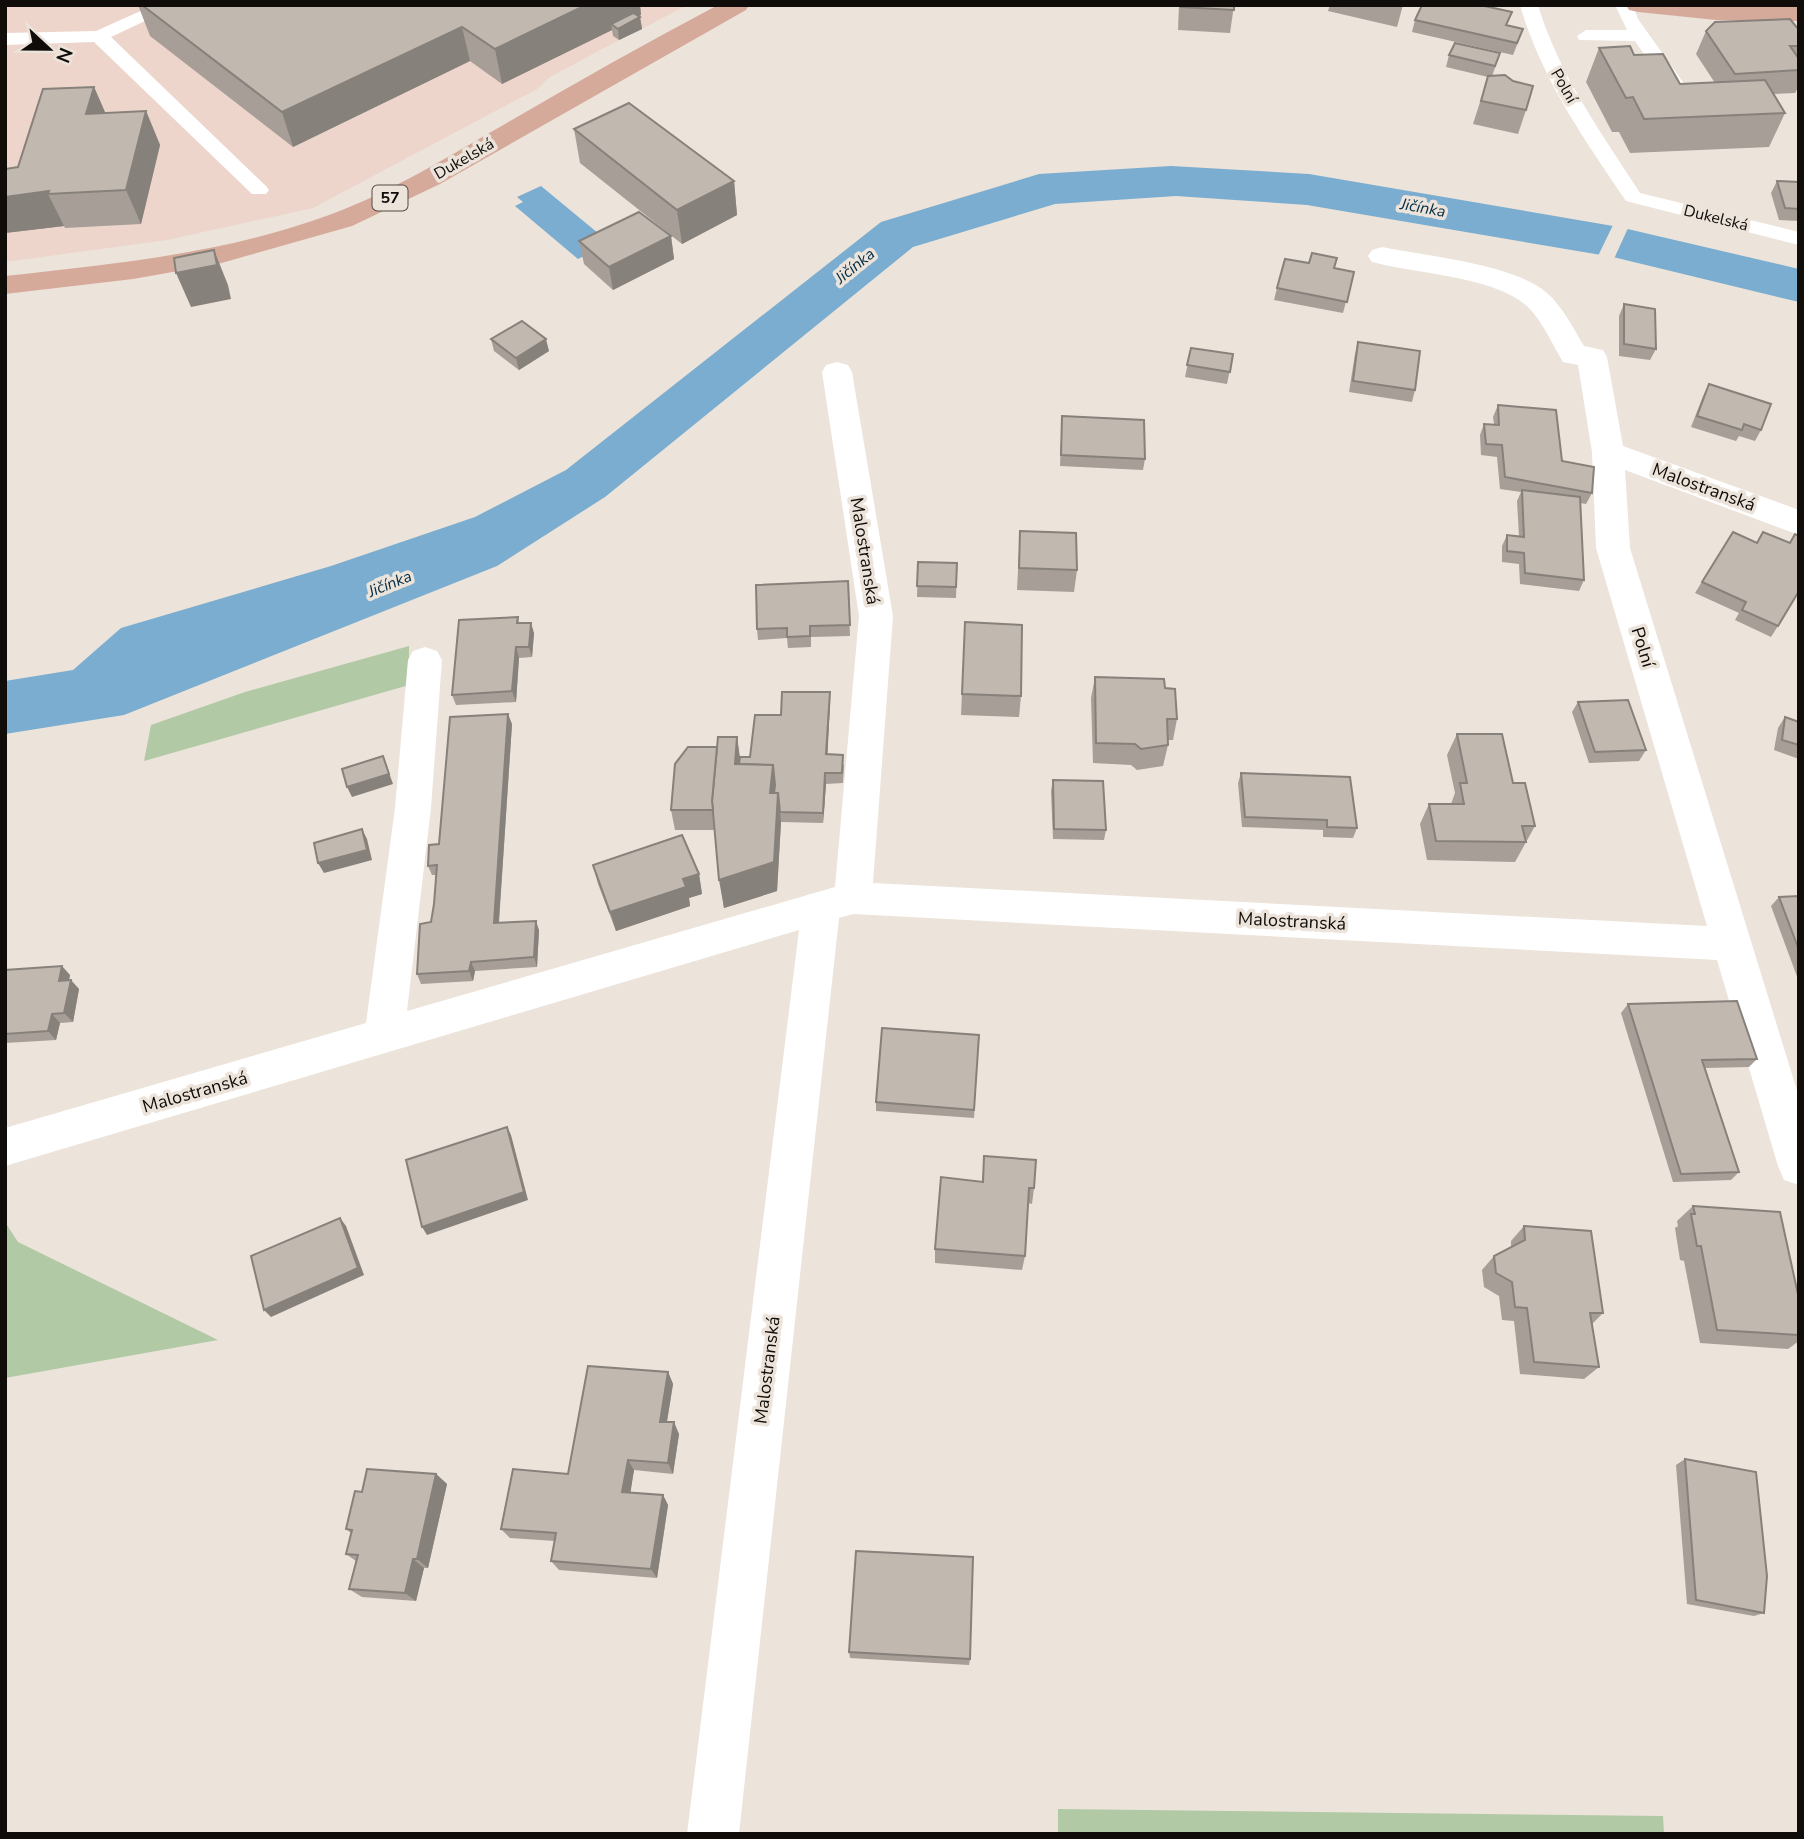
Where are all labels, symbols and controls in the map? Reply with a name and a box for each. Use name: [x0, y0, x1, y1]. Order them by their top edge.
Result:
north arrow: [14, 14, 84, 84]
text: N: [49, 44, 79, 66]
street label: Polní: [1545, 65, 1583, 108]
street label: Dukelská: [430, 133, 498, 185]
road number: 57: [372, 186, 408, 210]
water label: Jičínka: [1398, 193, 1447, 223]
street label: Dukelská: [1681, 199, 1751, 237]
water label: Jičínka: [830, 243, 880, 289]
street label: Malostranská: [1649, 457, 1759, 517]
street label: Malostranská: [845, 496, 885, 606]
water label: Jičínka: [364, 565, 415, 603]
street label: Polní: [1626, 624, 1661, 671]
street label: Malostranská: [1237, 906, 1347, 936]
street label: Malostranská: [140, 1066, 250, 1118]
street label: Malostranská: [748, 1315, 786, 1425]

